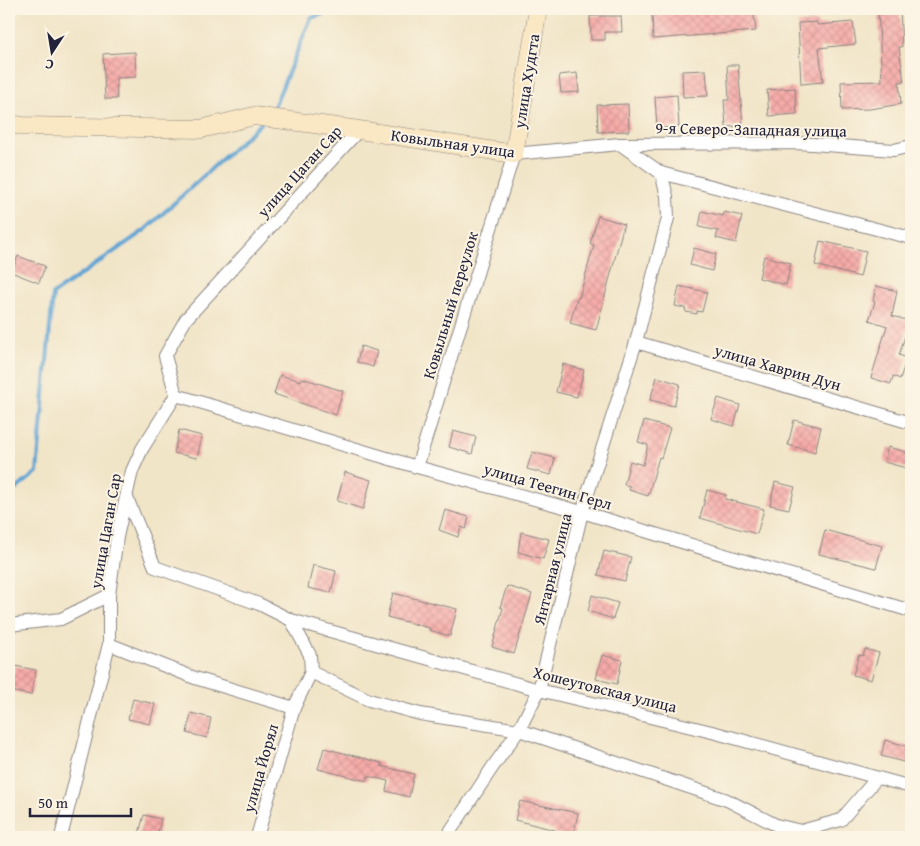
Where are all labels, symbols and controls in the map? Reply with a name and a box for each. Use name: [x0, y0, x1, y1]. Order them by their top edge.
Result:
north arrow: [28, 28, 78, 78]
street label: улица Худгта: [507, 32, 545, 131]
text: С: [43, 54, 55, 75]
street label: 9-я Северо-Западная улица: [655, 115, 847, 143]
street label: улица Цаган Сар: [250, 119, 347, 223]
street label: Ковыльная улица: [389, 122, 517, 164]
street label: Ковыльный переулок: [416, 228, 484, 382]
street label: улица Хаврин Дун: [711, 337, 844, 397]
street label: улица Теегин Герл: [480, 456, 615, 516]
street label: улица Цаган Сар: [83, 471, 127, 592]
street label: Янтарная улица: [526, 510, 578, 628]
street label: Хошеутовская улица: [531, 660, 680, 719]
street label: улица Йорял: [236, 721, 284, 816]
scale bar: [30, 786, 131, 818]
text: 50 m: [38, 792, 69, 813]

